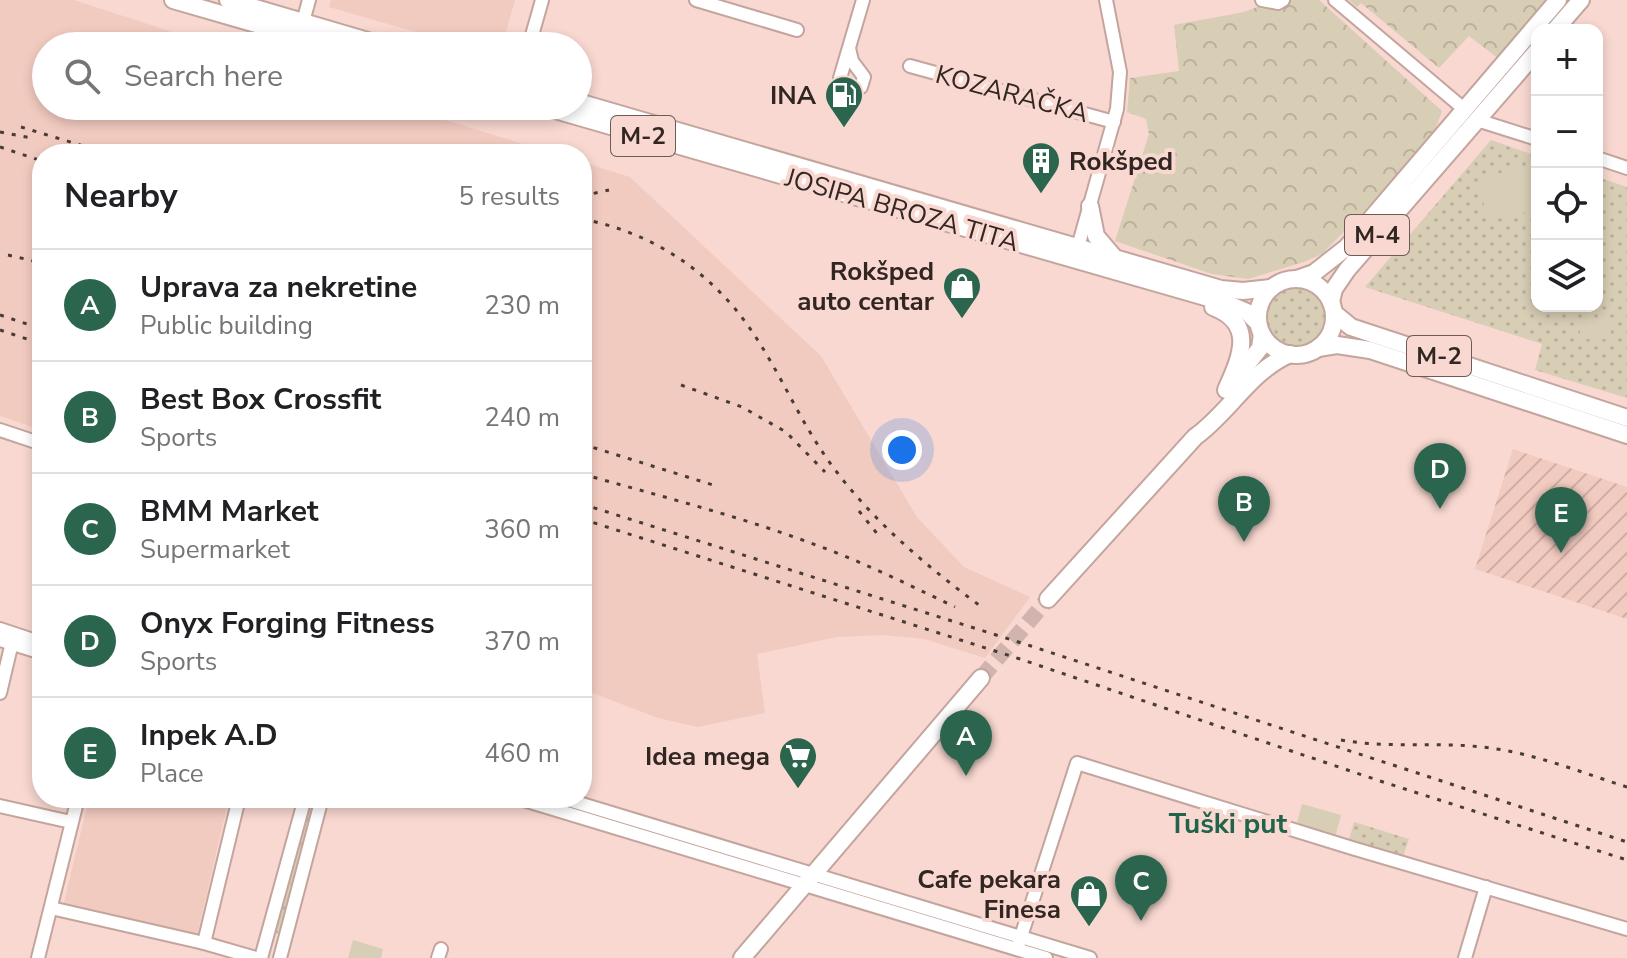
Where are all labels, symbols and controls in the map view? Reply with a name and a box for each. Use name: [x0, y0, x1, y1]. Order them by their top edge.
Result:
map controls: [1531, 24, 1603, 312]
button: +: [1531, 24, 1603, 96]
search box: [32, 32, 592, 120]
icon: search: [60, 54, 104, 98]
text: Search here: [124, 56, 283, 97]
street label: KOZARAČKA: [932, 57, 1092, 131]
fuel station icon: INA: [823, 74, 865, 129]
place label: INA: [770, 78, 817, 113]
button: −: [1531, 96, 1603, 168]
road number: M-2: [611, 116, 675, 156]
building icon: Rokšped: [1020, 140, 1062, 195]
place label: Rokšped: [1069, 144, 1173, 179]
street label: JOSIPA BROZA TITA: [780, 160, 1023, 260]
button: locate: [1531, 168, 1603, 240]
text: Nearby: [64, 173, 178, 219]
text: 5 results: [459, 179, 560, 214]
road number: M-4: [1345, 215, 1409, 255]
button: layers: [1531, 240, 1603, 312]
place label: Rokšped auto centar: [797, 254, 935, 319]
shop icon: Rokšped auto centar: [941, 265, 983, 320]
text: Uprava za nekretine: [140, 267, 417, 308]
text: A: [80, 288, 100, 323]
text: 230 m: [484, 288, 560, 323]
text: Public building: [140, 308, 313, 343]
road number: M-2: [1407, 336, 1471, 376]
text: Best Box Crossfit: [140, 379, 381, 420]
text: B: [81, 400, 99, 435]
text: 240 m: [484, 400, 560, 435]
text: Sports: [140, 420, 217, 455]
your location: [882, 430, 922, 470]
pin: D: [1414, 443, 1466, 509]
pin: B: [1218, 476, 1270, 542]
pin: E: [1535, 487, 1587, 553]
text: BMM Market: [140, 491, 319, 532]
text: C: [81, 512, 99, 547]
text: 360 m: [484, 512, 560, 547]
text: Supermarket: [140, 532, 290, 567]
text: Onyx Forging Fitness: [140, 603, 435, 644]
text: D: [80, 624, 100, 659]
text: 370 m: [484, 624, 560, 659]
text: Sports: [140, 644, 217, 679]
pin: A: [940, 710, 992, 776]
text: Inpek A.D: [140, 715, 278, 756]
supermarket icon: Idea mega: [777, 735, 819, 790]
text: E: [82, 736, 98, 771]
text: 460 m: [484, 736, 560, 771]
place label: Idea mega: [645, 739, 770, 774]
text: Place: [140, 756, 204, 791]
district label: Tuški put: [1169, 805, 1288, 843]
pin: C: [1115, 855, 1167, 921]
place label: Cafe pekara Finesa: [917, 862, 1061, 927]
shop icon: Cafe pekara Finesa: [1068, 873, 1110, 928]

